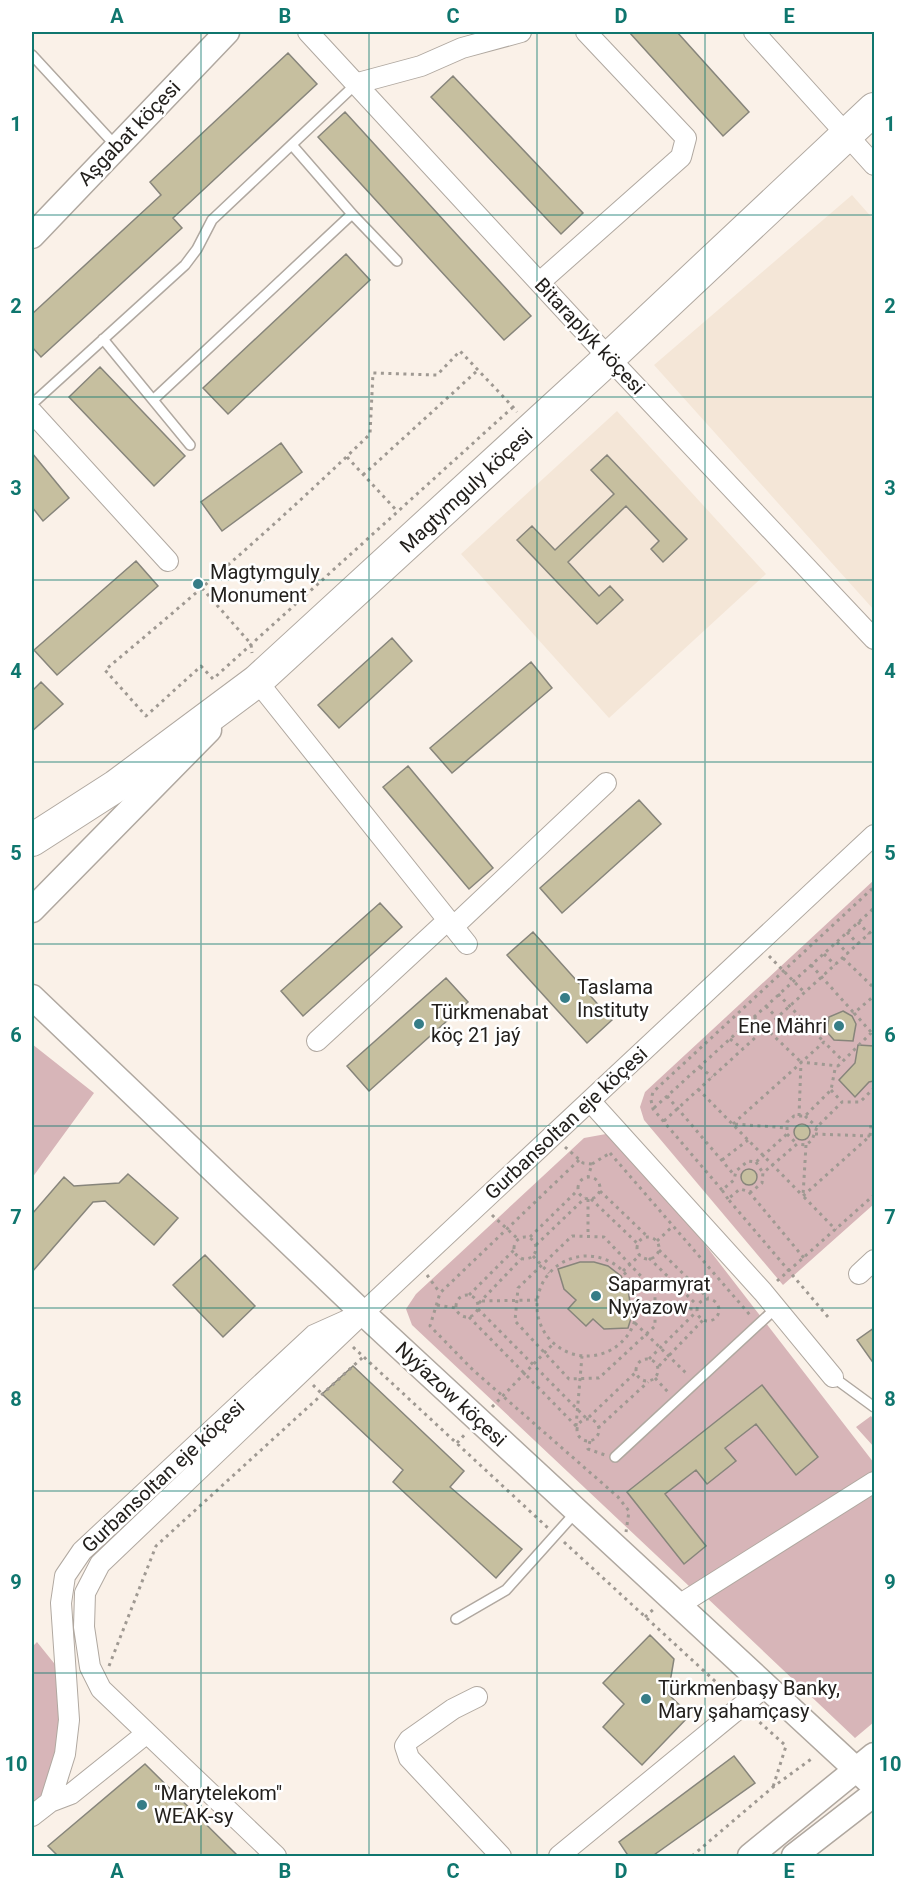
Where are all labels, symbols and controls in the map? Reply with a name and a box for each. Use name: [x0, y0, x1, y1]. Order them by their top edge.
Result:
text: A: [110, 4, 124, 28]
text: B: [279, 4, 291, 28]
text: C: [446, 4, 460, 28]
text: D: [615, 4, 628, 28]
text: E: [783, 4, 795, 28]
street label: Aşgabat köçesi: [73, 75, 185, 191]
text: 1: [10, 112, 22, 136]
text: 1: [884, 112, 896, 136]
street label: Bitaraplyk köçesi: [530, 273, 650, 399]
text: 2: [10, 294, 22, 318]
text: 2: [884, 294, 896, 318]
street label: Magtymguly köçesi: [395, 422, 537, 558]
text: 3: [10, 476, 22, 500]
text: 3: [884, 476, 896, 500]
place label: Magtymguly Monument: [210, 560, 320, 607]
marker: Magtymguly Monument: [191, 577, 205, 591]
text: 4: [10, 659, 22, 683]
text: 4: [884, 659, 896, 683]
text: 5: [10, 841, 22, 865]
text: 5: [884, 841, 896, 865]
place label: Taslama Instituty: [577, 975, 653, 1022]
marker: Taslama Instituty: [558, 991, 572, 1005]
place label: Türkmenabat köç 21 jaý: [431, 1000, 549, 1047]
place label: Ene Mähri: [738, 1014, 827, 1038]
marker: Türkmenabat köç 21 jaý: [412, 1017, 426, 1031]
marker: Ene Mähri: [832, 1019, 846, 1033]
text: 6: [10, 1023, 22, 1047]
text: 6: [884, 1023, 896, 1047]
street label: Gurbansoltan eje köçesi: [480, 1041, 652, 1205]
text: 7: [10, 1205, 22, 1229]
text: 7: [884, 1205, 896, 1229]
place label: Saparmyrat Nyýazow: [608, 1272, 710, 1319]
marker: Saparmyrat Nyýazow: [589, 1289, 603, 1303]
street label: Nyýazow köçesi: [391, 1336, 511, 1452]
text: 8: [10, 1387, 22, 1411]
text: 8: [884, 1387, 896, 1411]
street label: Gurbansoltan eje köçesi: [77, 1394, 249, 1558]
text: 9: [10, 1570, 22, 1594]
text: 9: [884, 1570, 896, 1594]
place label: Türkmenbaşy Banky, Mary şahamçasy: [658, 1676, 840, 1723]
marker: Türkmenbaşy Banky, Mary şahamçasy: [639, 1692, 653, 1706]
text: 10: [5, 1752, 27, 1776]
text: 10: [879, 1752, 901, 1776]
place label: "Marytelekom" WEAK-sy: [154, 1781, 282, 1828]
marker: "Marytelekom" WEAK-sy: [135, 1798, 149, 1812]
text: A: [110, 1859, 124, 1883]
text: B: [279, 1859, 291, 1883]
text: C: [446, 1859, 460, 1883]
text: D: [615, 1859, 628, 1883]
text: E: [783, 1859, 795, 1883]

